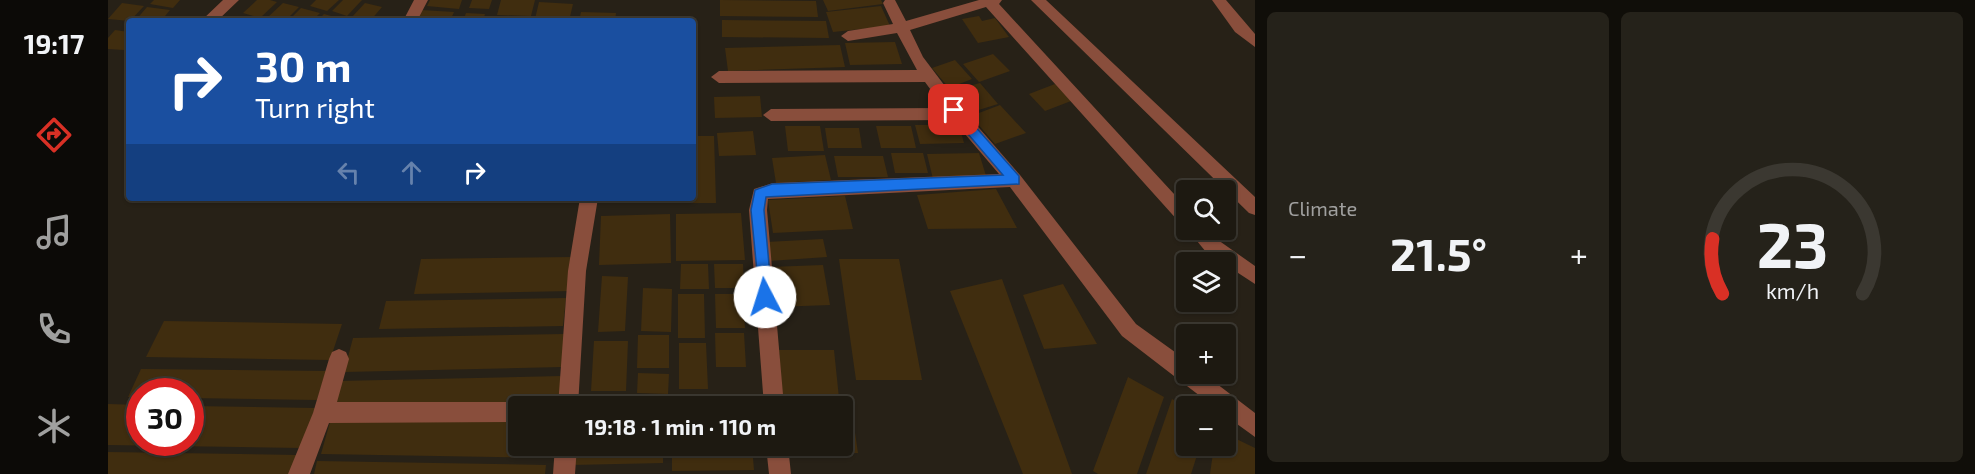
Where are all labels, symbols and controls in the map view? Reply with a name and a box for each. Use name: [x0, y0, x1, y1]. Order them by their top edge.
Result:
text: 19:17: [24, 27, 84, 59]
text: 30 m: [255, 40, 351, 90]
icon: right: [156, 42, 234, 120]
pin: [928, 84, 979, 135]
text: Turn right: [255, 91, 375, 123]
icon: arrive: [937, 93, 970, 126]
icon: directions: [33, 114, 75, 156]
icon: left: [332, 156, 365, 189]
icon: ahead: [395, 156, 428, 189]
icon: right: [458, 156, 491, 189]
map controls: [1176, 180, 1236, 456]
button: search: [1176, 180, 1236, 240]
text: Climate: [1288, 196, 1357, 220]
text: 23: [1756, 206, 1828, 281]
icon: music: [33, 211, 75, 253]
text: 21.5°: [1390, 226, 1487, 280]
text: −: [1288, 234, 1307, 274]
text: +: [1570, 234, 1588, 274]
button: layers: [1176, 252, 1236, 312]
position arrow: [733, 265, 797, 329]
text: km/h: [1765, 278, 1819, 303]
icon: phone: [33, 308, 75, 350]
button: +: [1176, 324, 1236, 384]
speed limit sign: 30: [126, 378, 204, 456]
button: −: [1176, 396, 1236, 456]
icon: climate: [33, 405, 75, 447]
text: 19:18 · 1 min · 110 m: [585, 413, 776, 439]

